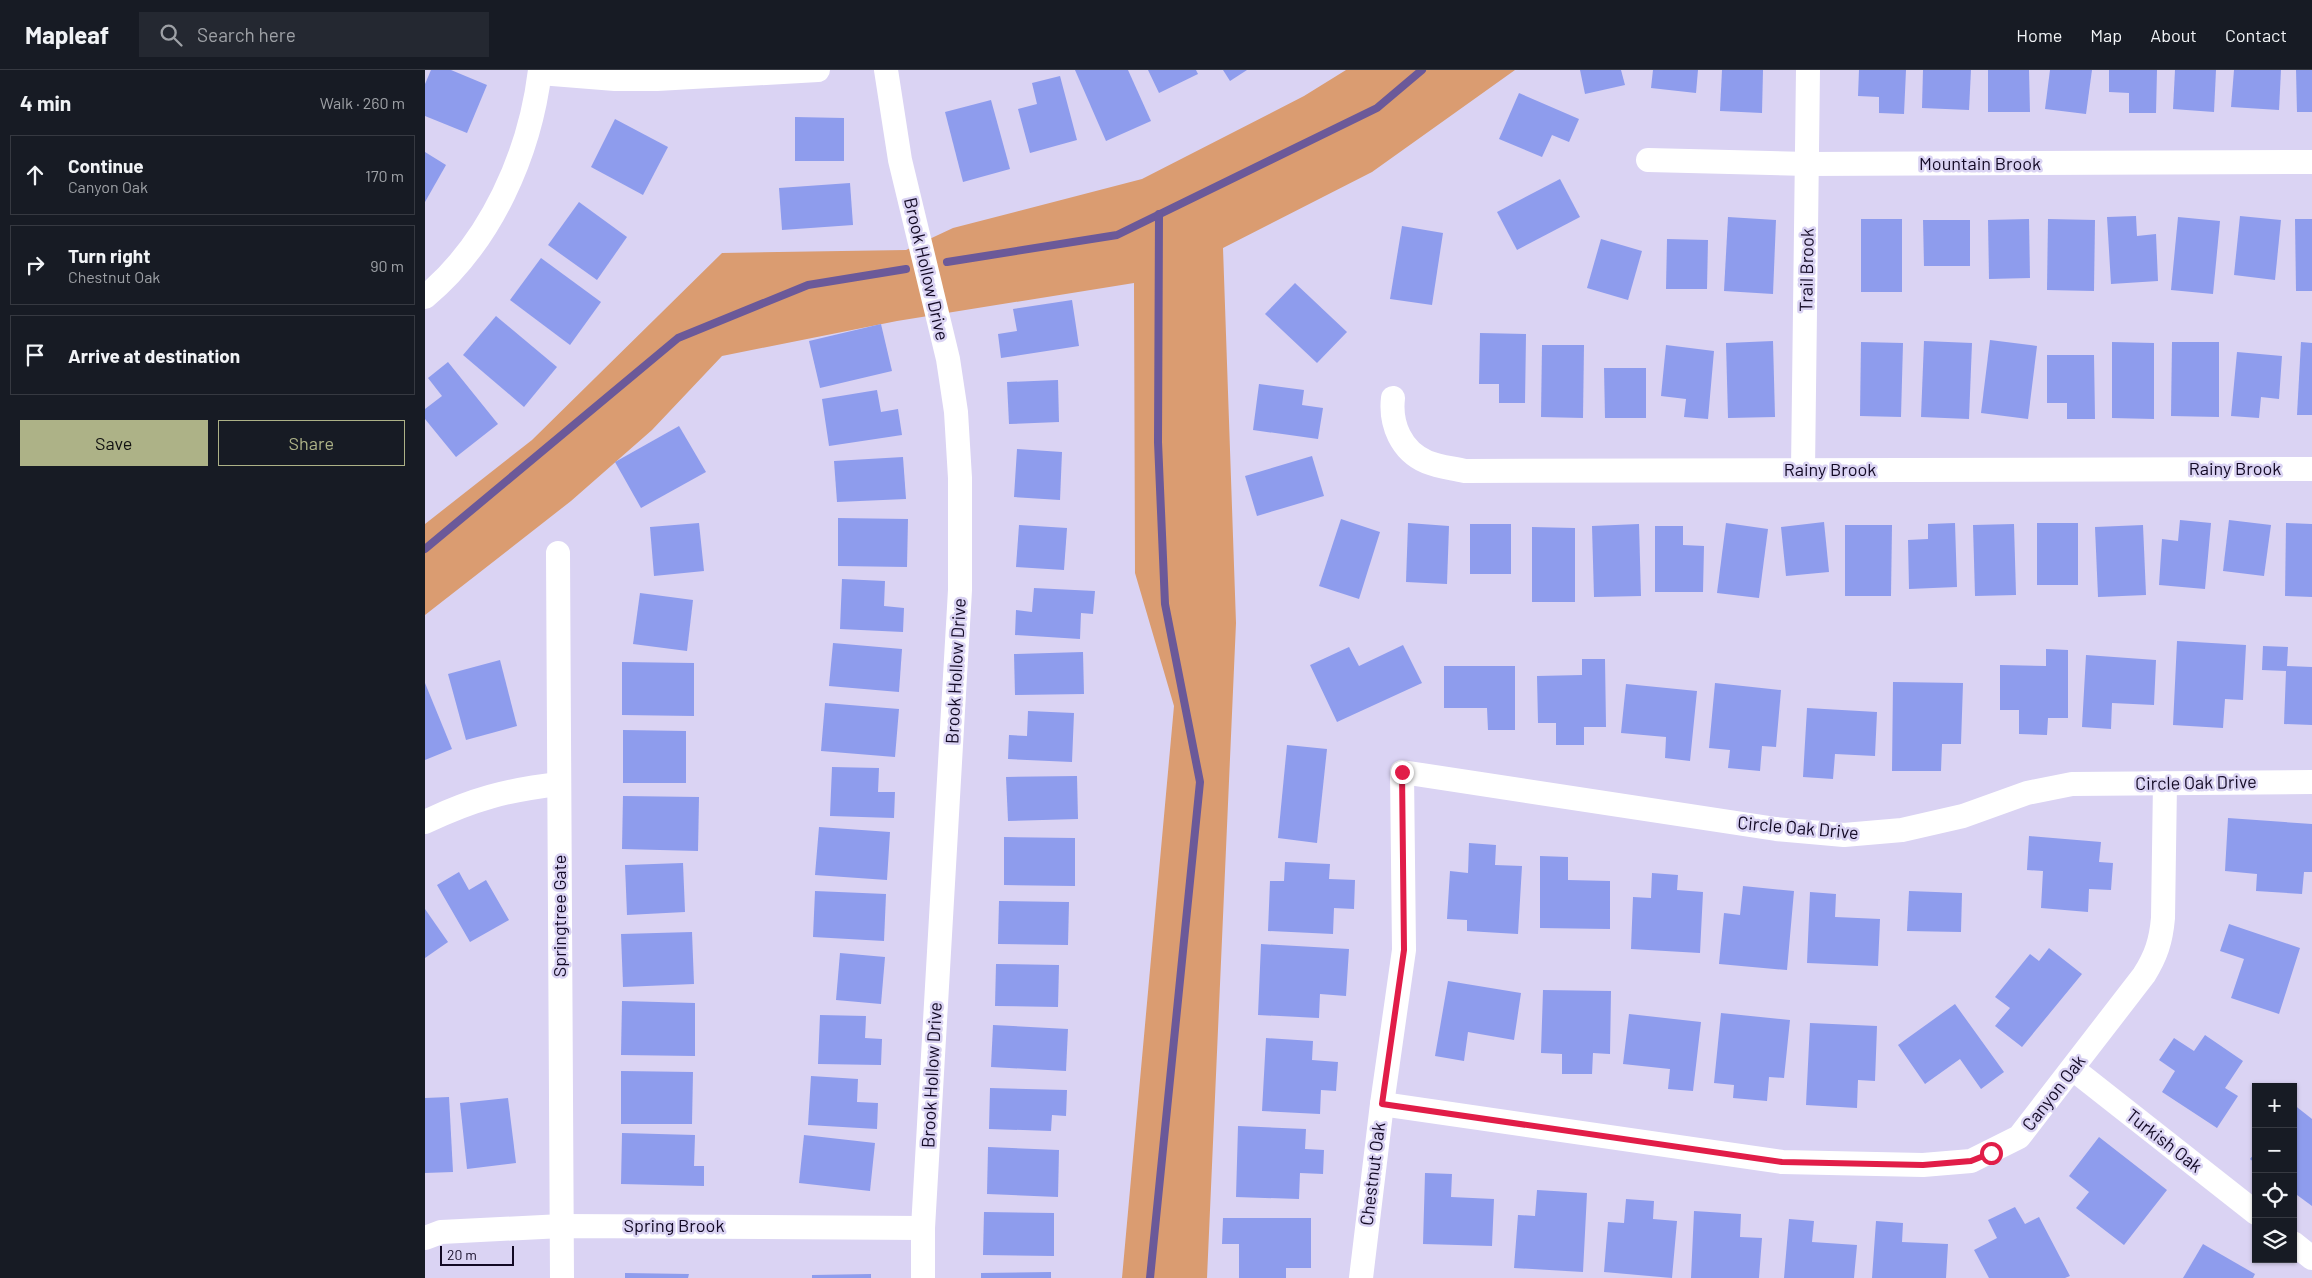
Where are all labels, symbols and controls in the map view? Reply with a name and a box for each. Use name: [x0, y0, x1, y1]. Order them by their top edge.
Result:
search box: [139, 12, 489, 57]
text: Mapleaf: [25, 20, 109, 49]
icon: search: [157, 21, 185, 49]
text: Search here: [197, 23, 296, 46]
text: Home: [2016, 24, 2062, 46]
text: Map: [2090, 24, 2122, 46]
text: About: [2150, 24, 2197, 46]
text: Contact: [2225, 24, 2287, 46]
text: 4 min: [20, 90, 71, 115]
text: Walk · 260 m: [320, 93, 405, 112]
street label: Mountain Brook: [1919, 152, 2041, 174]
text: Continue: [68, 154, 144, 177]
icon: ahead: [21, 161, 49, 189]
text: 170 m: [365, 166, 404, 185]
text: Canyon Oak: [68, 177, 148, 196]
street label: Brook Hollow Drive: [900, 195, 954, 342]
street label: Trail Brook: [1794, 228, 1818, 312]
text: Turn right: [68, 244, 150, 267]
icon: right: [21, 251, 49, 279]
text: 90 m: [370, 256, 404, 275]
text: Chestnut Oak: [68, 267, 160, 286]
icon: arrive: [21, 341, 49, 369]
text: Arrive at destination: [68, 344, 240, 367]
button: Save: [20, 420, 208, 466]
button: Share: [218, 420, 405, 466]
street label: Rainy Brook: [2189, 457, 2281, 479]
street label: Rainy Brook: [1784, 458, 1876, 480]
street label: Brook Hollow Drive: [940, 597, 970, 744]
route end: [1391, 761, 1414, 784]
street label: Circle Oak Drive: [2135, 770, 2257, 794]
street label: Circle Oak Drive: [1737, 811, 1860, 843]
street label: Springtree Gate: [548, 855, 570, 977]
street label: Brook Hollow Drive: [916, 1001, 946, 1148]
street label: Canyon Oak: [2017, 1050, 2090, 1135]
map controls: [2252, 1083, 2297, 1263]
button: +: [2252, 1083, 2297, 1128]
street label: Turkish Oak: [2122, 1104, 2207, 1177]
street label: Chestnut Oak: [1355, 1121, 1389, 1227]
button: −: [2252, 1128, 2297, 1173]
route start: [1980, 1142, 2003, 1165]
button: locate: [2252, 1173, 2297, 1218]
street label: Spring Brook: [624, 1214, 724, 1236]
button: layers: [2252, 1218, 2297, 1263]
scale bar: [440, 1243, 514, 1266]
text: 20 m: [447, 1246, 477, 1263]

